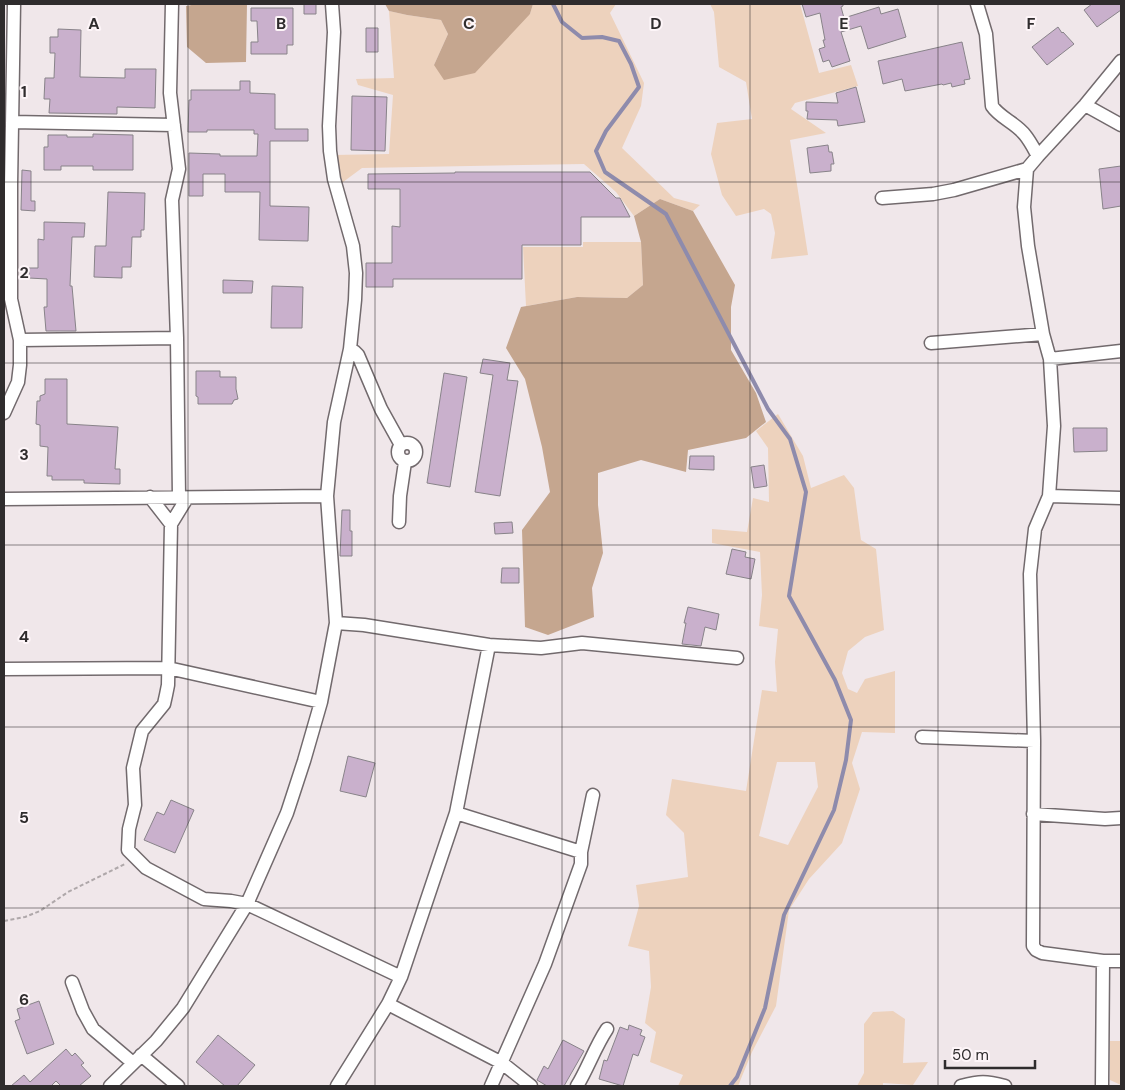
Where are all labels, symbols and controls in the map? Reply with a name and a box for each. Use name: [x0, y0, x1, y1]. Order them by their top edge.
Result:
text: A: [88, 13, 100, 34]
text: B: [276, 13, 286, 34]
text: C: [463, 13, 475, 34]
text: D: [650, 13, 662, 34]
text: E: [839, 13, 849, 34]
text: F: [1027, 13, 1036, 34]
text: 1: [21, 81, 27, 102]
text: 2: [19, 262, 29, 283]
text: 3: [19, 444, 29, 465]
text: 4: [19, 626, 29, 647]
text: 5: [19, 807, 29, 828]
text: 6: [19, 989, 29, 1010]
scale bar: [945, 1038, 1035, 1070]
text: 50 m: [952, 1045, 989, 1065]

